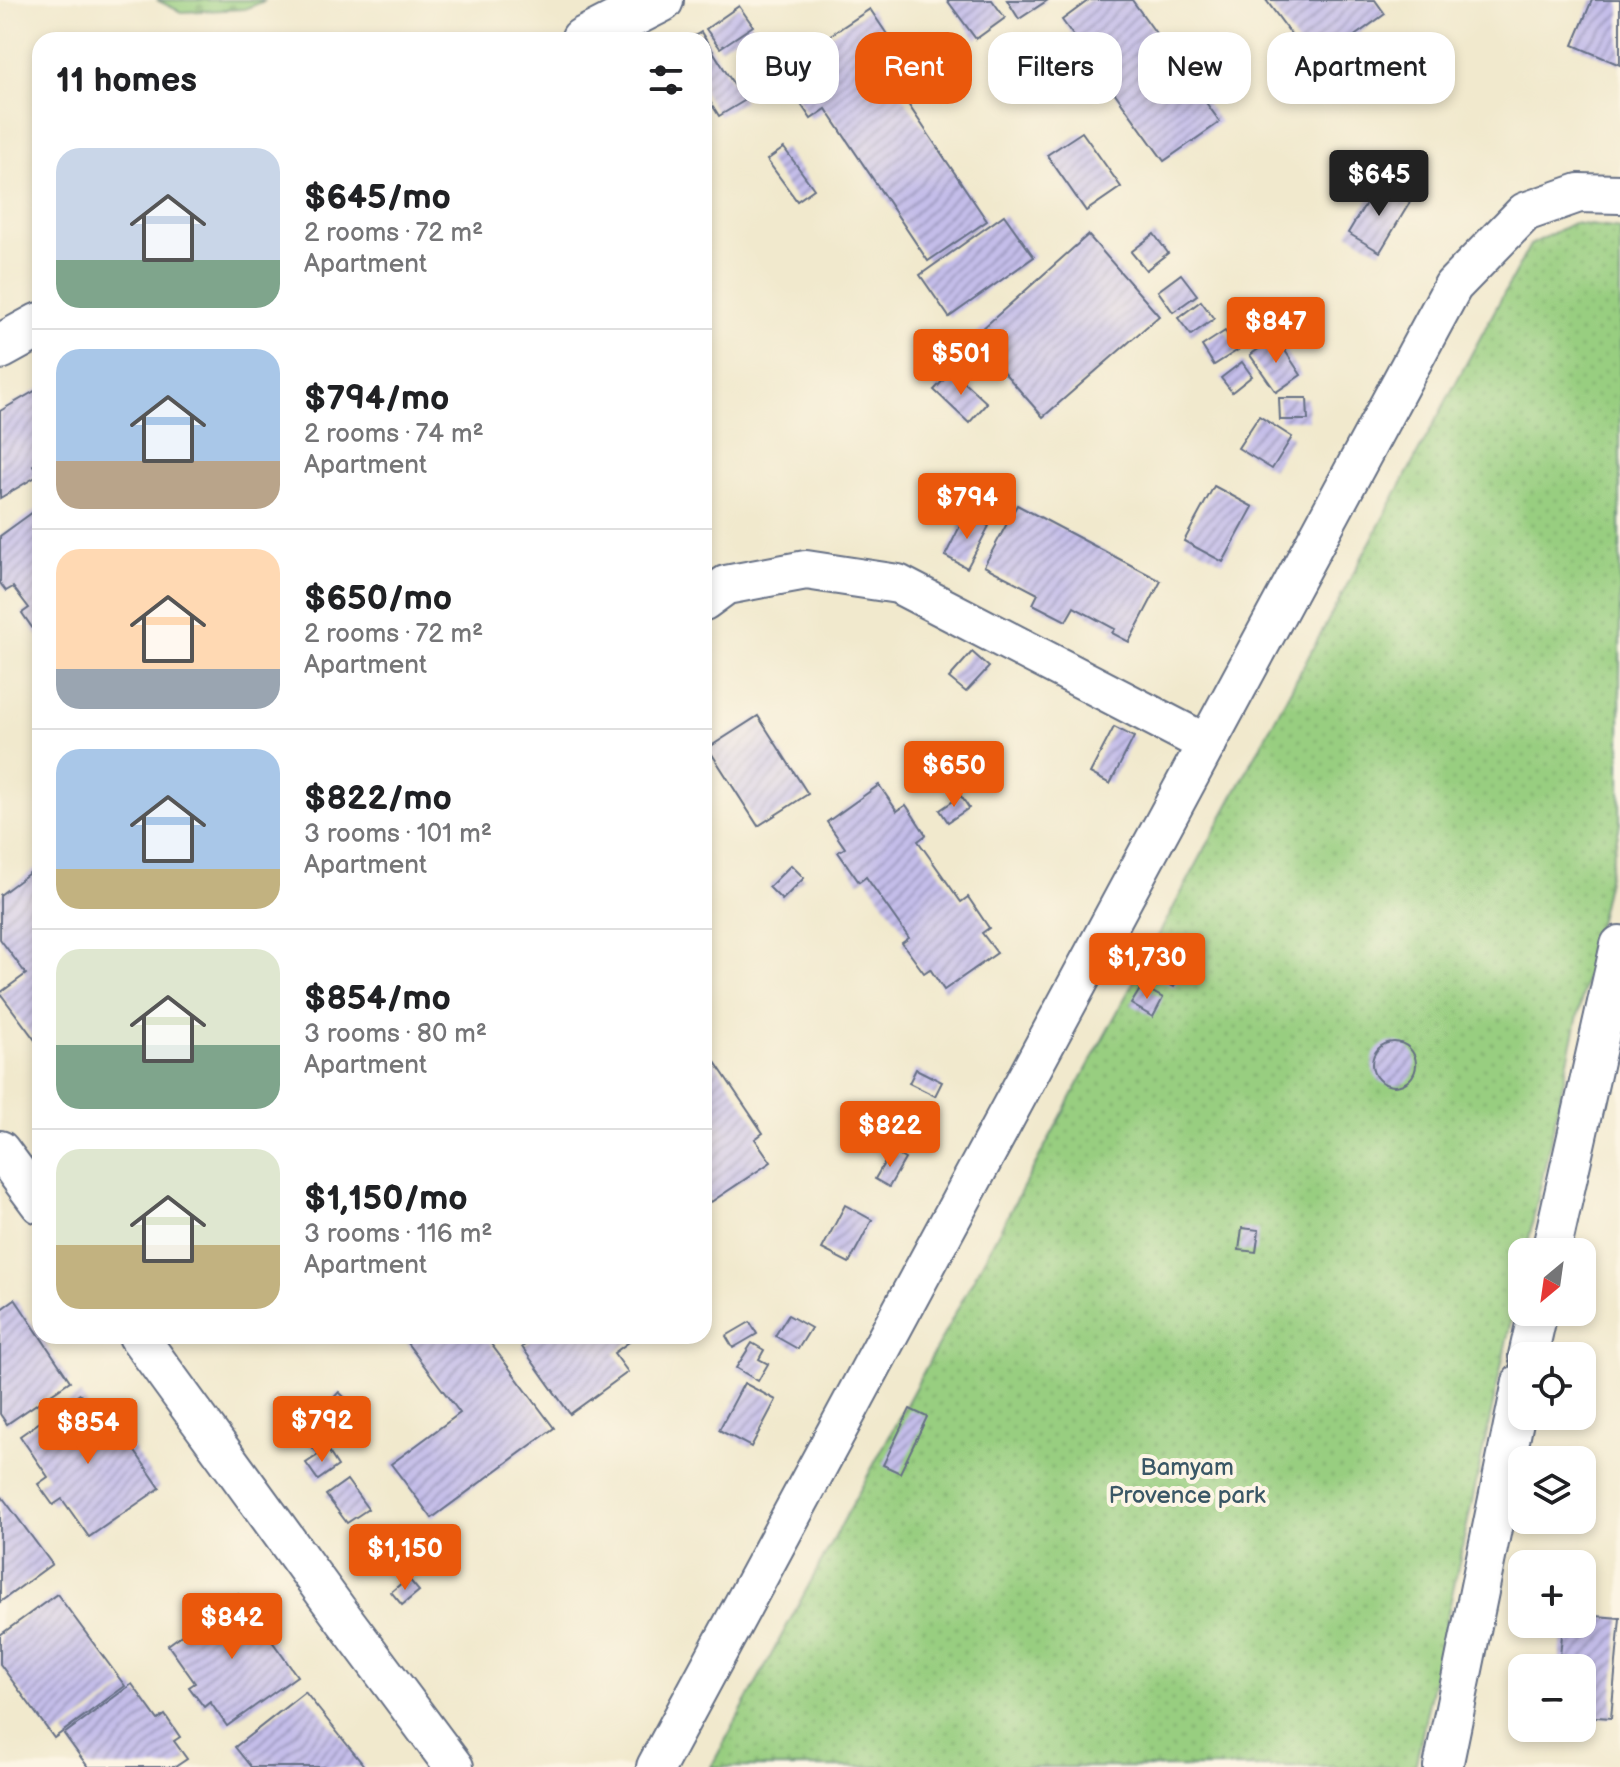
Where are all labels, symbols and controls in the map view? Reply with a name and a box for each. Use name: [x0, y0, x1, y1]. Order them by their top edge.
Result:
chip: Buy: [736, 32, 839, 104]
chip: Rent: [855, 32, 972, 104]
chip: Filters: [988, 32, 1122, 104]
chip: New: [1138, 32, 1251, 104]
chip: Apartment: [1267, 32, 1455, 104]
icon: filters: [644, 58, 688, 102]
text: 11 homes: [56, 60, 197, 101]
pin: $645: [1332, 150, 1426, 218]
text: $645: [1347, 160, 1411, 191]
text: $645/mo: [304, 177, 451, 218]
icon: home: [120, 180, 216, 276]
text: 2 rooms · 72 m²: [304, 218, 483, 249]
text: Apartment: [304, 249, 427, 280]
pin: $847: [1229, 297, 1323, 365]
text: $847: [1245, 307, 1307, 338]
pin: $501: [914, 329, 1008, 397]
text: $501: [931, 339, 991, 370]
text: $794/mo: [304, 378, 449, 419]
icon: home: [120, 381, 216, 477]
text: 2 rooms · 74 m²: [304, 419, 484, 450]
text: Apartment: [304, 450, 427, 481]
pin: $794: [920, 473, 1014, 541]
text: $794: [936, 483, 998, 514]
text: $650/mo: [304, 578, 452, 619]
icon: home: [120, 581, 216, 677]
text: 2 rooms · 72 m²: [304, 619, 483, 650]
text: Apartment: [304, 650, 427, 681]
pin: $650: [907, 741, 1001, 809]
text: $650: [922, 751, 986, 782]
text: $822/mo: [304, 778, 452, 819]
icon: home: [120, 781, 216, 877]
text: 3 rooms · 101 m²: [304, 819, 492, 850]
text: Apartment: [304, 850, 427, 881]
pin: $1,730: [1082, 933, 1212, 1001]
text: $1,730: [1107, 943, 1187, 974]
text: $854/mo: [304, 978, 451, 1019]
icon: home: [120, 981, 216, 1077]
text: 3 rooms · 80 m²: [304, 1019, 487, 1050]
text: Apartment: [304, 1050, 427, 1081]
pin: $822: [843, 1101, 937, 1169]
text: $822: [858, 1111, 922, 1142]
text: $1,150/mo: [304, 1178, 468, 1219]
icon: home: [120, 1181, 216, 1277]
text: 3 rooms · 116 m²: [304, 1219, 493, 1250]
north arrow: [1508, 1238, 1596, 1326]
map controls: [1508, 1238, 1596, 1742]
text: Apartment: [304, 1250, 427, 1281]
button: locate: [1508, 1342, 1596, 1430]
pin: $792: [275, 1396, 369, 1464]
pin: $854: [41, 1398, 135, 1466]
text: $792: [291, 1406, 353, 1437]
text: $854: [56, 1408, 120, 1439]
button: layers: [1508, 1446, 1596, 1534]
park label: Bamyam Provence park: [1108, 1453, 1266, 1510]
pin: $1,150: [340, 1524, 470, 1592]
text: $1,150: [367, 1534, 443, 1565]
button: +: [1508, 1550, 1596, 1638]
pin: $842: [185, 1593, 279, 1661]
text: $842: [200, 1603, 264, 1634]
button: −: [1508, 1654, 1596, 1742]

